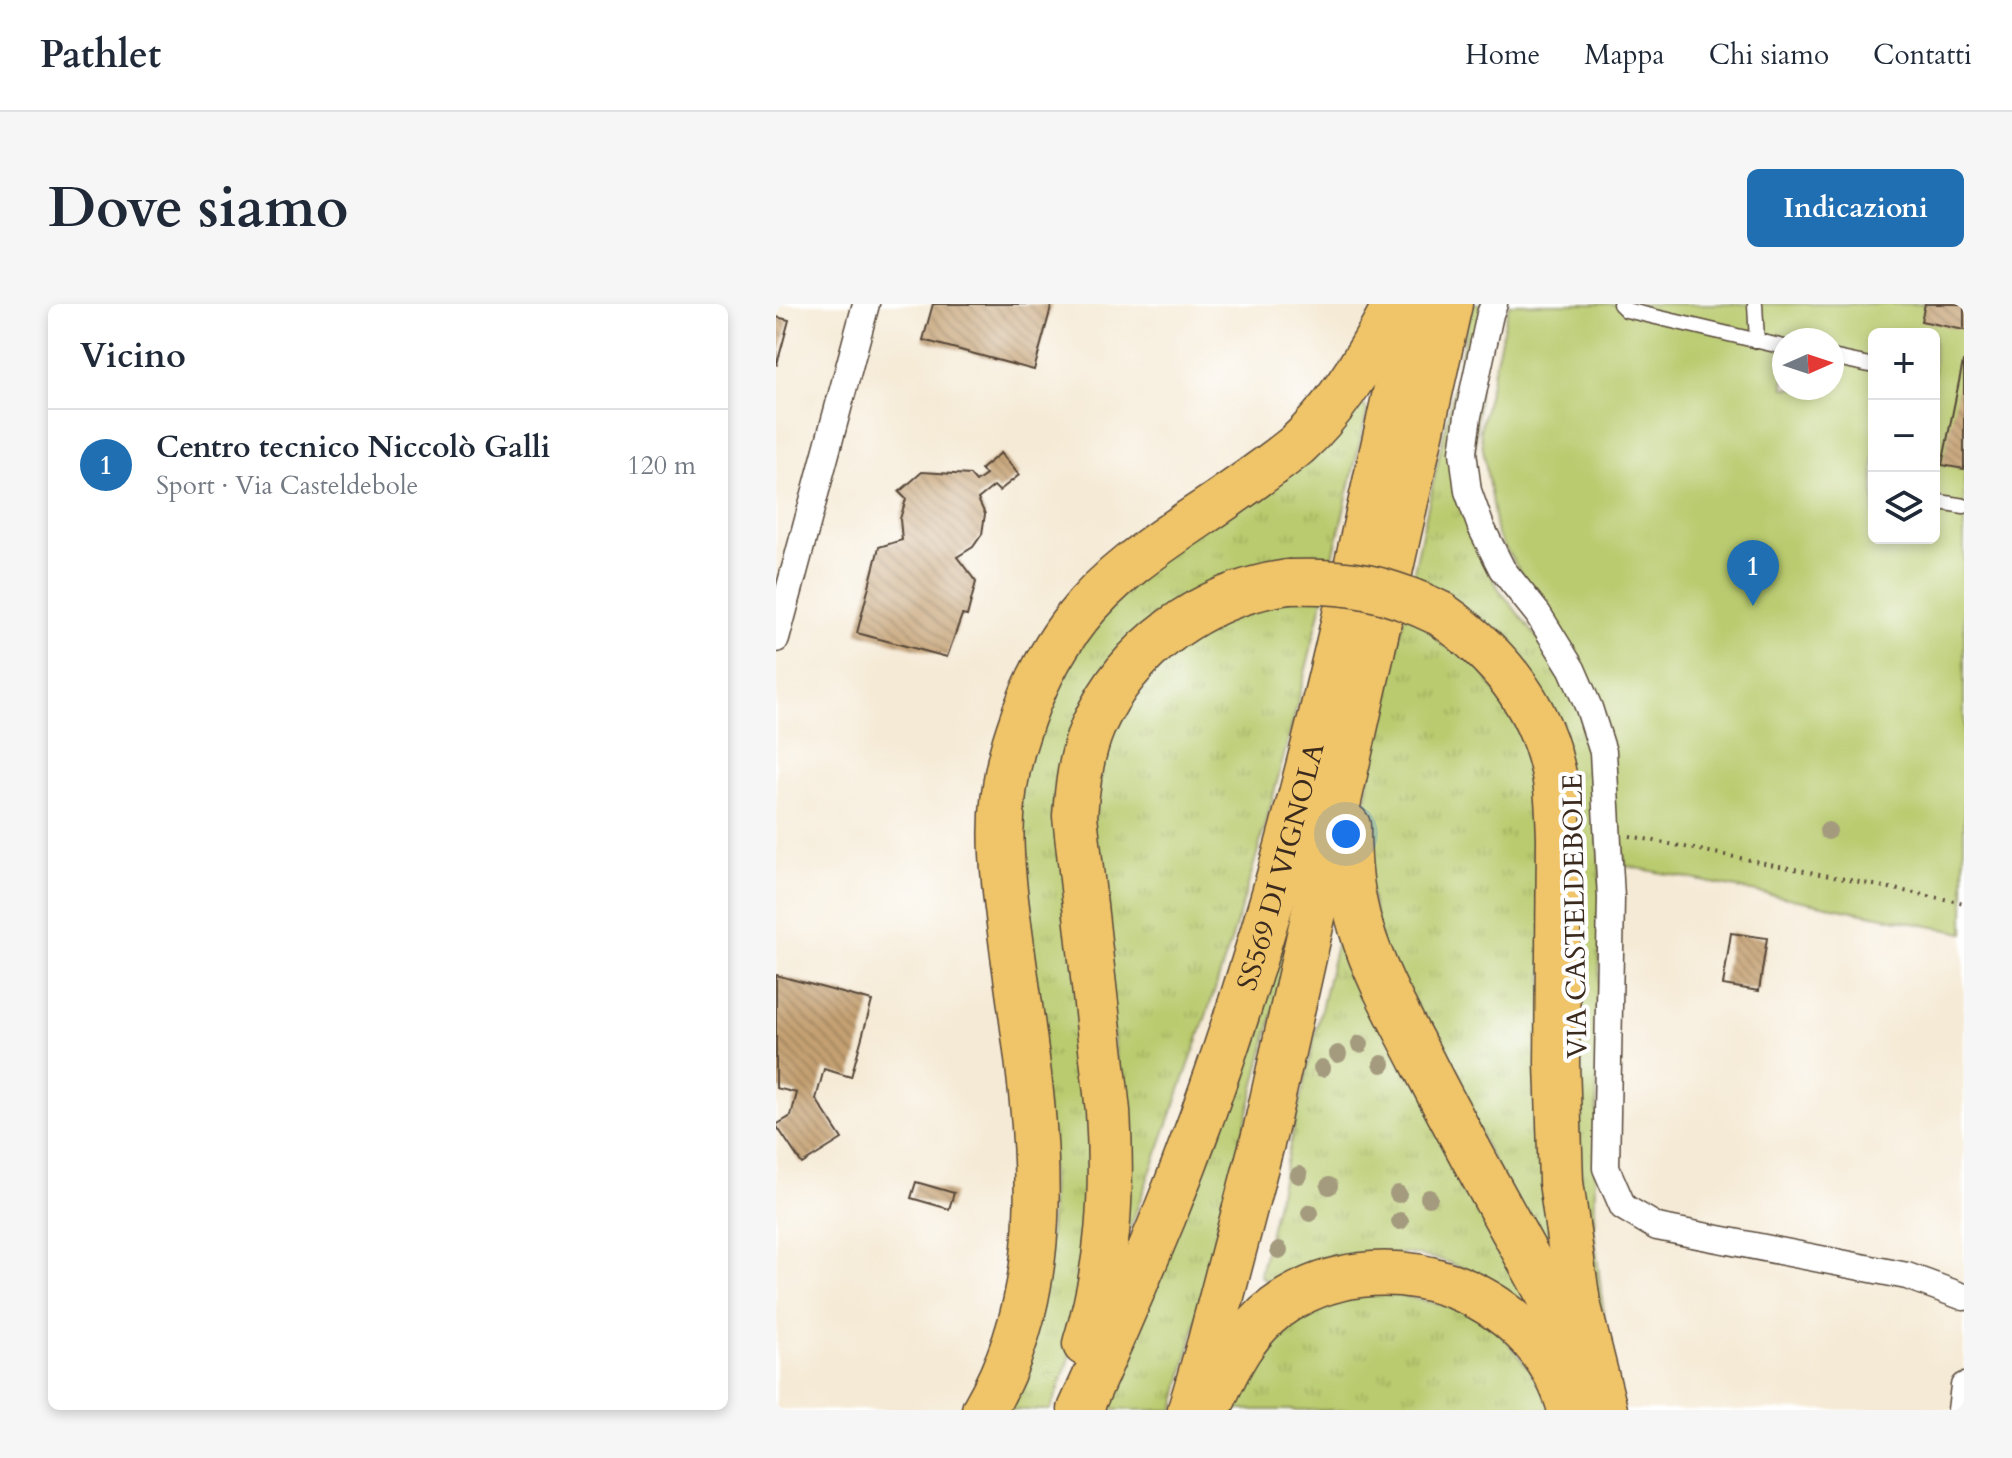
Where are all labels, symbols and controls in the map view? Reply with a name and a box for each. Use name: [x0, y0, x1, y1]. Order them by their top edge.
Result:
text: Pathlet: [40, 29, 161, 81]
text: Home: [1465, 36, 1540, 74]
text: Mappa: [1584, 36, 1665, 74]
text: Chi siamo: [1709, 36, 1829, 74]
text: Contatti: [1873, 36, 1972, 74]
button: Indicazioni: [1747, 169, 1964, 247]
text: Dove siamo: [48, 171, 349, 246]
north arrow: [1772, 328, 1844, 400]
map controls: [1868, 328, 1940, 544]
button: +: [1868, 328, 1940, 400]
text: Vicino: [80, 333, 186, 379]
button: −: [1868, 400, 1940, 472]
text: Centro tecnico Niccolò Galli: [156, 427, 550, 468]
text: 1: [99, 448, 113, 483]
text: 120 m: [627, 448, 696, 483]
text: Sport · Via Casteldebole: [156, 468, 418, 503]
button: layers: [1868, 472, 1940, 544]
pin: 1: [1727, 540, 1779, 606]
street label: SS569 DI VIGNOLA: [1228, 739, 1333, 995]
street label: VIA CASTELDEBOLE: [1554, 773, 1596, 1059]
your location: [1326, 814, 1366, 854]

